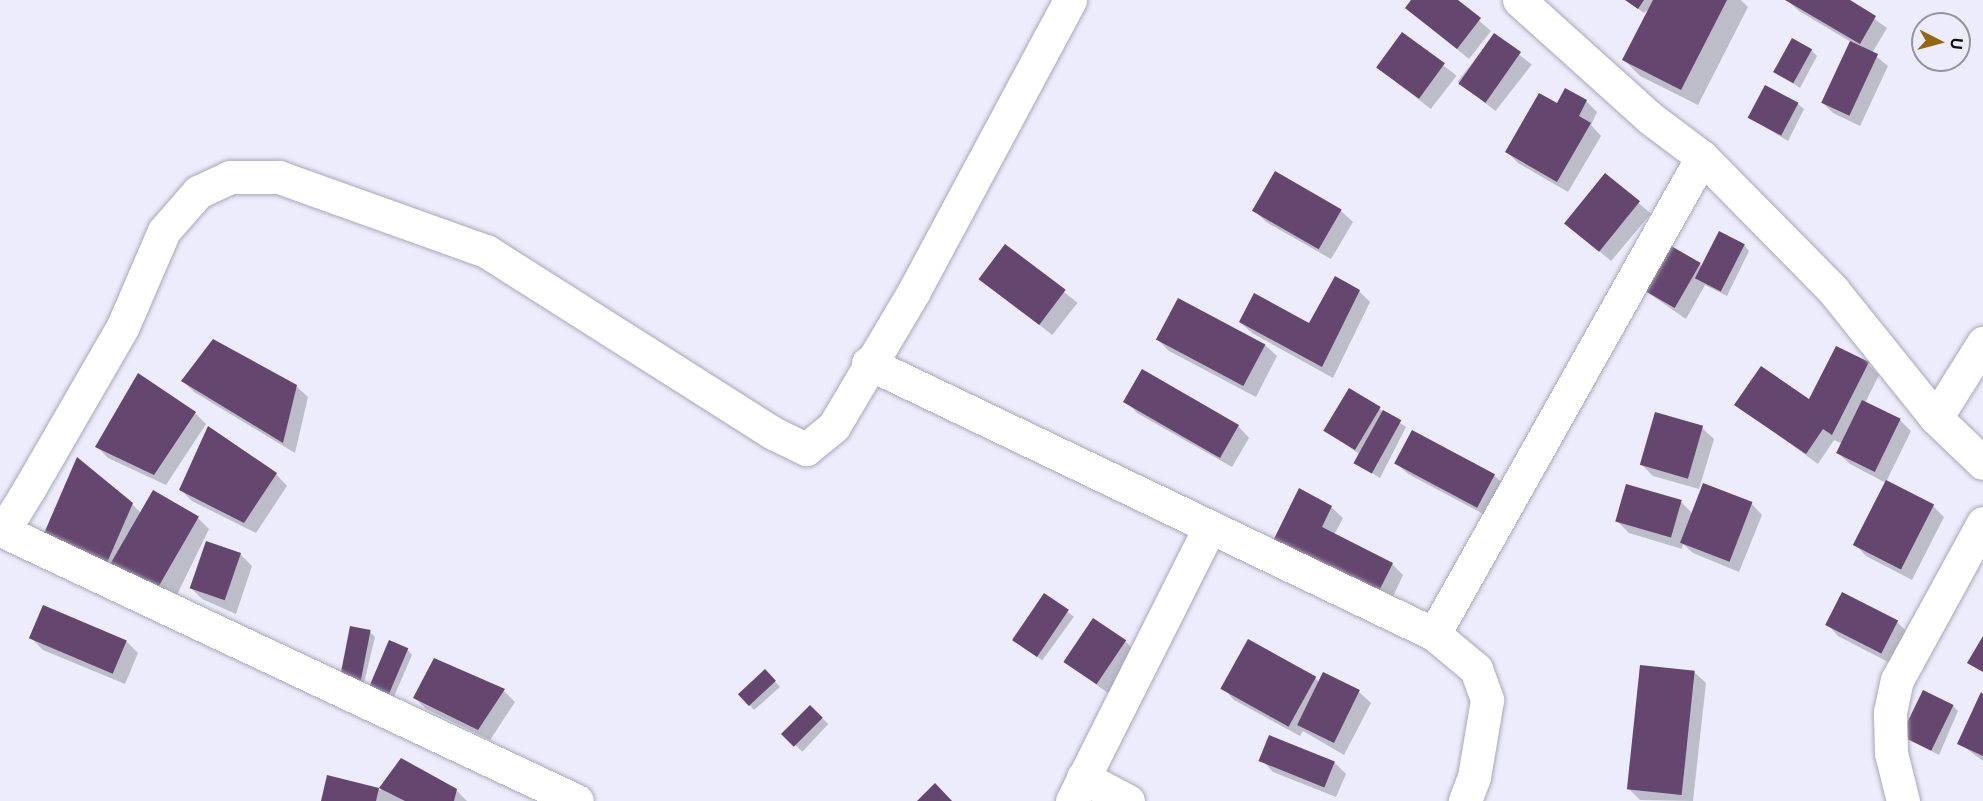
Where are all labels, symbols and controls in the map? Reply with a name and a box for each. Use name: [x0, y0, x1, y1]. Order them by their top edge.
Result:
north arrow: [1911, 12, 1971, 72]
text: U: [1946, 37, 1967, 51]

